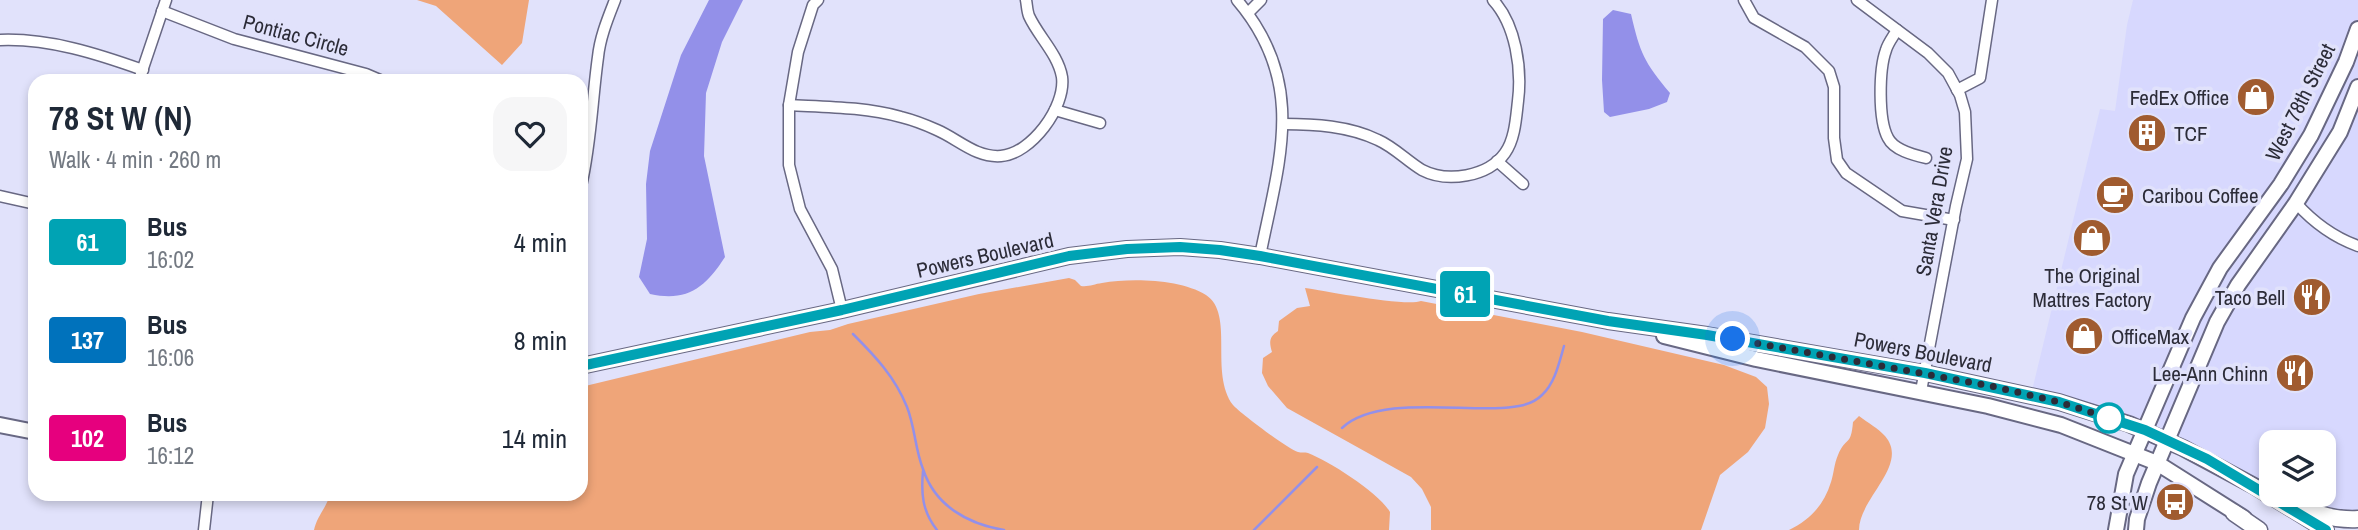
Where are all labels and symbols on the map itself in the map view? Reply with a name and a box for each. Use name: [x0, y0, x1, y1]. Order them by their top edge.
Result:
street label: Pontiac Circle: [240, 7, 352, 63]
street label: West 78th Street: [2258, 38, 2342, 166]
shop icon: FedEx Office: [2235, 76, 2277, 118]
place label: FedEx Office: [2130, 83, 2229, 112]
building icon: TCF: [2126, 112, 2168, 154]
place label: TCF: [2174, 119, 2207, 148]
street label: Santa Vera Drive: [1908, 144, 1960, 278]
cafe icon: Caribou Coffee: [2094, 174, 2136, 216]
place label: Caribou Coffee: [2142, 181, 2259, 210]
shop icon: The Original Mattres Factory: [2071, 217, 2113, 259]
street label: Powers Boulevard: [914, 225, 1056, 285]
place label: The Original Mattres Factory: [2033, 261, 2152, 314]
line badge: 61: [1434, 271, 1496, 317]
restaurant icon: Taco Bell: [2291, 276, 2333, 318]
place label: Taco Bell: [2215, 283, 2285, 312]
shop icon: OfficeMax: [2063, 315, 2105, 357]
your location: [1715, 321, 1750, 356]
place label: OfficeMax: [2111, 322, 2190, 351]
street label: Powers Boulevard: [1852, 324, 1994, 380]
restaurant icon: Lee-Ann Chinn: [2274, 352, 2316, 394]
place label: Lee-Ann Chinn: [2152, 359, 2268, 388]
unlabelled marker: [2094, 403, 2124, 433]
bus stop icon: 78 St W: [2154, 481, 2196, 523]
place label: 78 St W: [2087, 488, 2149, 517]

